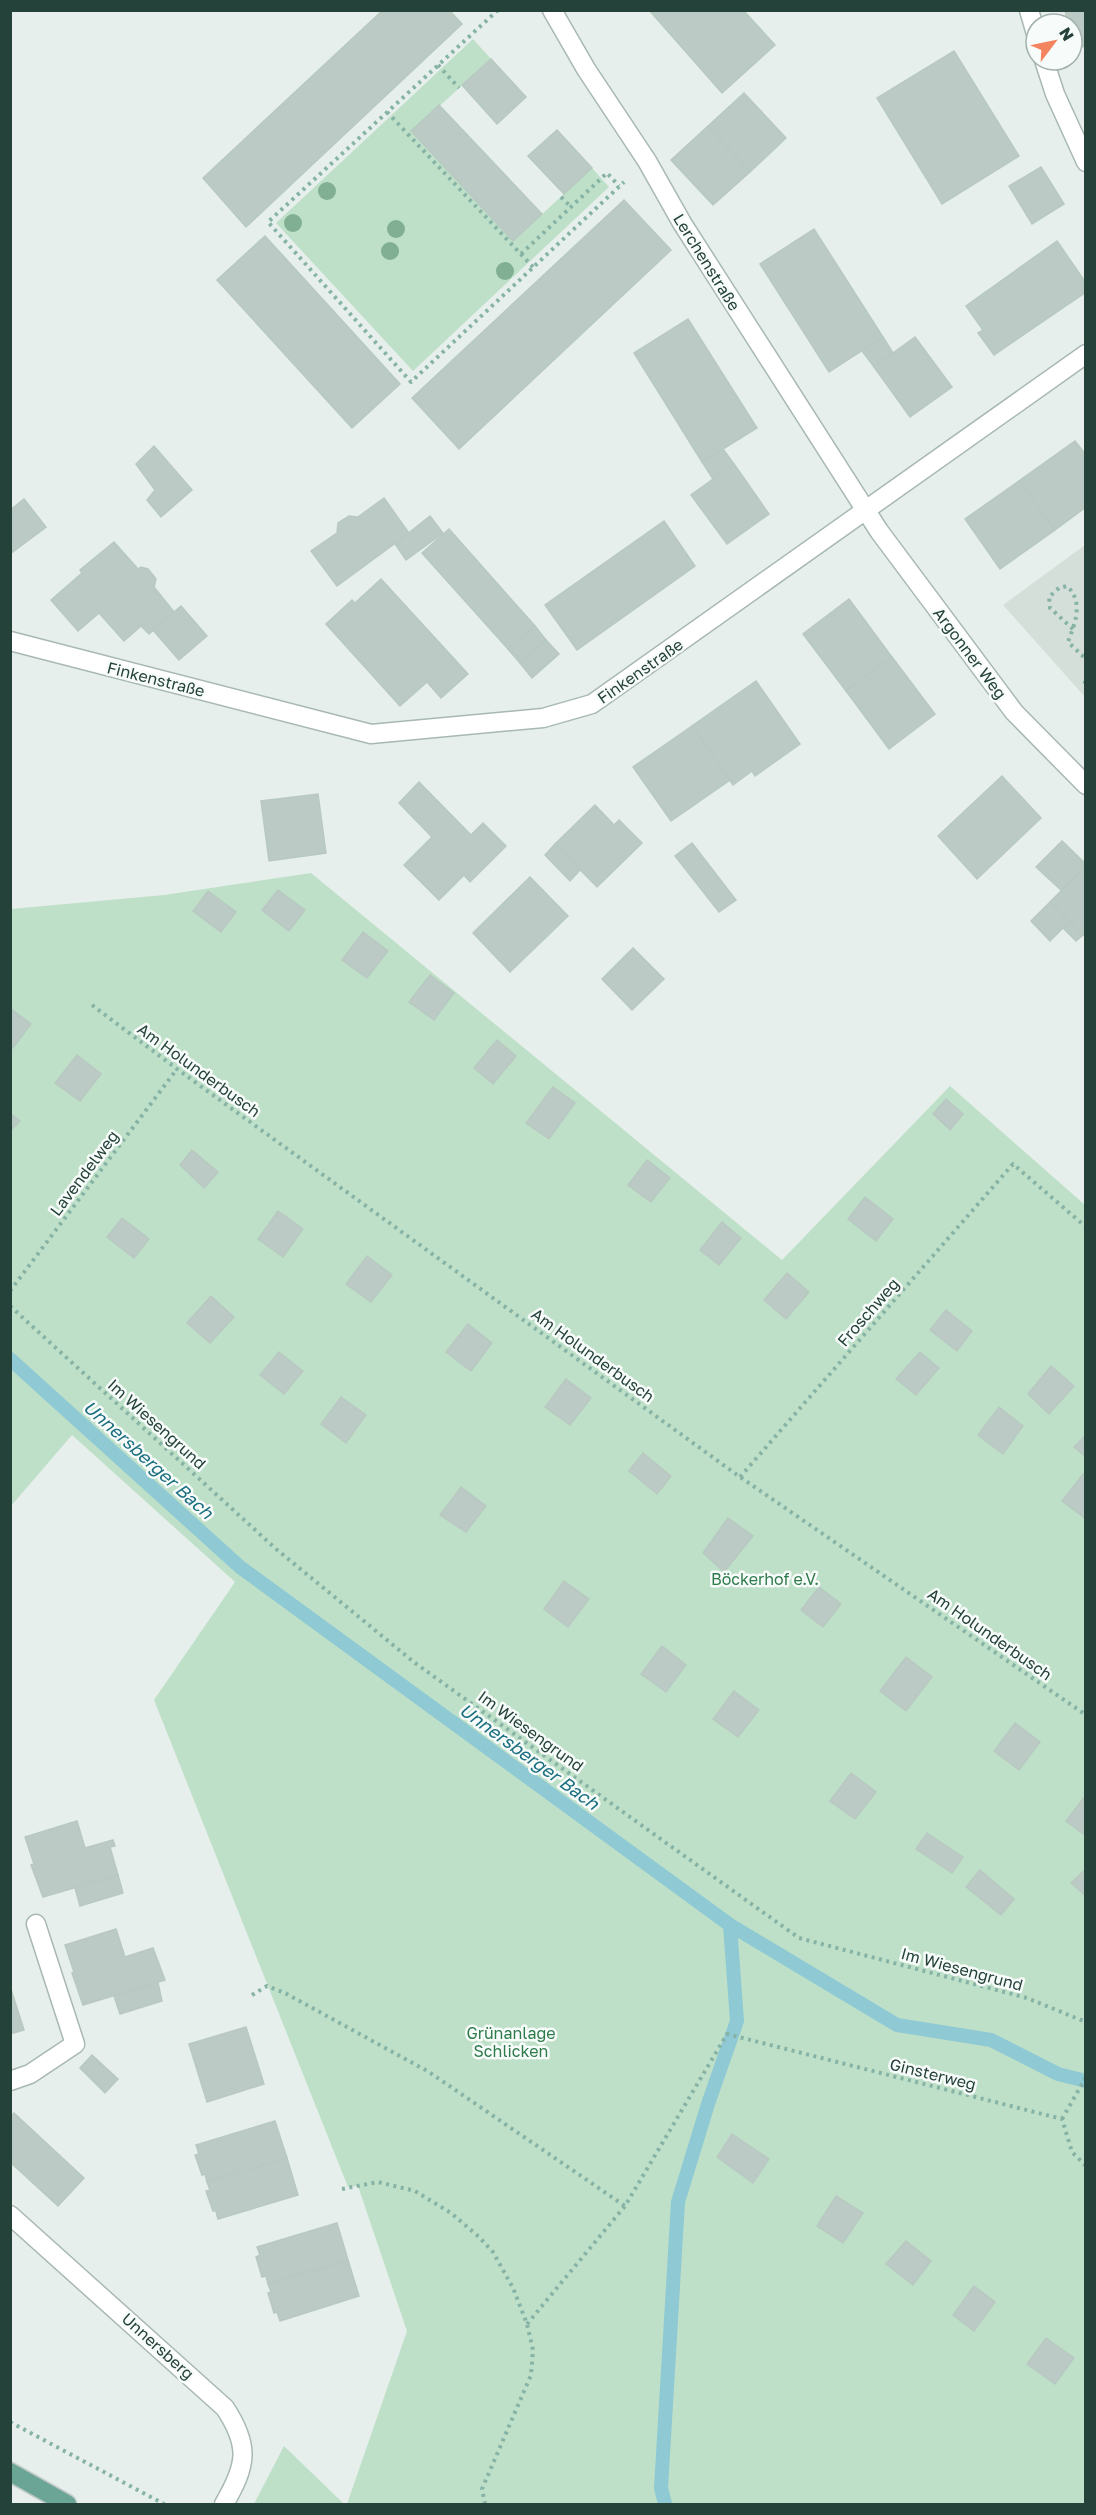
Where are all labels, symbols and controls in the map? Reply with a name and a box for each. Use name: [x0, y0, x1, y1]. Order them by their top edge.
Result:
north arrow: [1024, 12, 1084, 72]
text: N: [1055, 24, 1078, 45]
street label: Lerchenstraße: [669, 210, 745, 314]
street label: Argonner Weg: [929, 603, 1011, 703]
street label: Finkenstraße: [593, 634, 687, 708]
street label: Finkenstraße: [105, 657, 207, 701]
street label: Am Holunderbusch: [134, 1019, 264, 1121]
street label: Lavendelweg: [45, 1126, 123, 1220]
street label: Froschweg: [833, 1274, 903, 1350]
street label: Am Holunderbusch: [528, 1304, 658, 1406]
street label: Im Wiesengrund: [104, 1375, 210, 1473]
water label: Unnersberger Bach: [79, 1395, 219, 1524]
park label: Böckerhof e.V.: [711, 1569, 819, 1589]
street label: Am Holunderbusch: [924, 1584, 1056, 1684]
street label: Im Wiesengrund: [474, 1686, 588, 1776]
water label: Unnersberger Bach: [456, 1698, 604, 1815]
street label: Im Wiesengrund: [899, 1943, 1025, 1995]
park label: Grünanlage Schlicken: [466, 2023, 556, 2061]
street label: Ginsterweg: [888, 2054, 978, 2094]
street label: Unnersberg: [118, 2308, 198, 2384]

